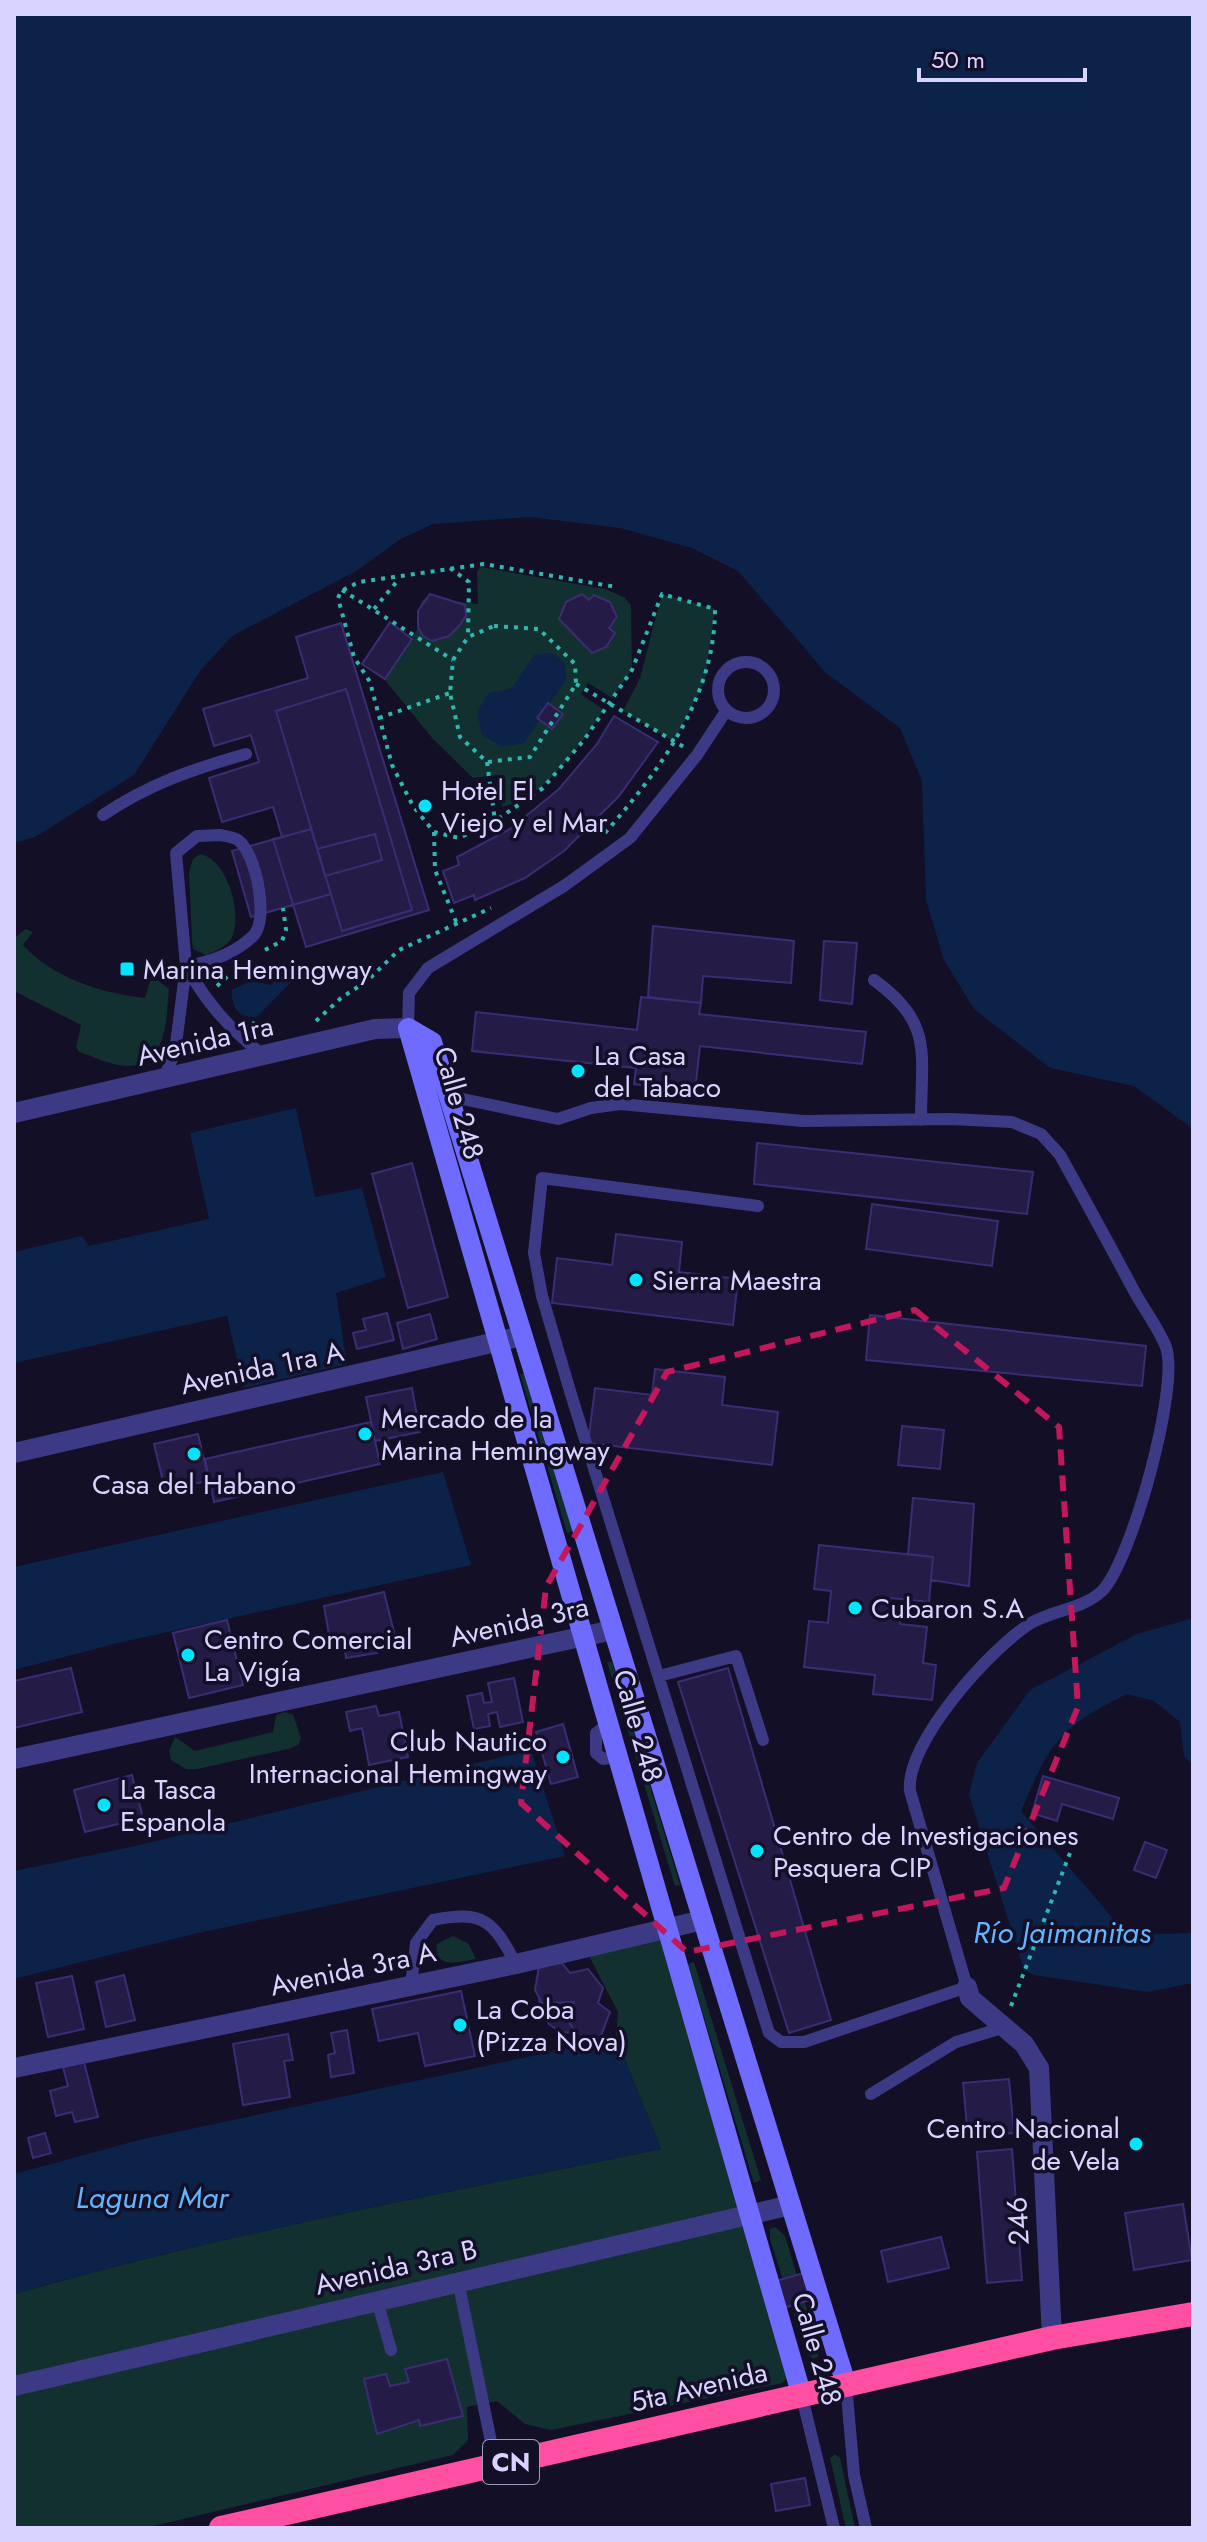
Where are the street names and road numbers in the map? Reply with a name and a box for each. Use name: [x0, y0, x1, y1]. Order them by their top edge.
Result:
street label: Avenida 1ra: [133, 1005, 277, 1077]
street label: Calle 248: [423, 1042, 495, 1164]
street label: Avenida 1ra A: [177, 1331, 348, 1405]
street label: Avenida 3ra: [445, 1586, 593, 1658]
street label: Calle 248: [602, 1665, 674, 1787]
street label: Avenida 3ra A: [266, 1931, 440, 2007]
street label: 246: [996, 2196, 1040, 2246]
street label: Avenida 3ra B: [311, 2228, 481, 2306]
street label: Calle 248: [781, 2288, 853, 2410]
street label: 5ta Avenida: [627, 2351, 771, 2423]
road number: CN: [483, 2440, 539, 2484]

